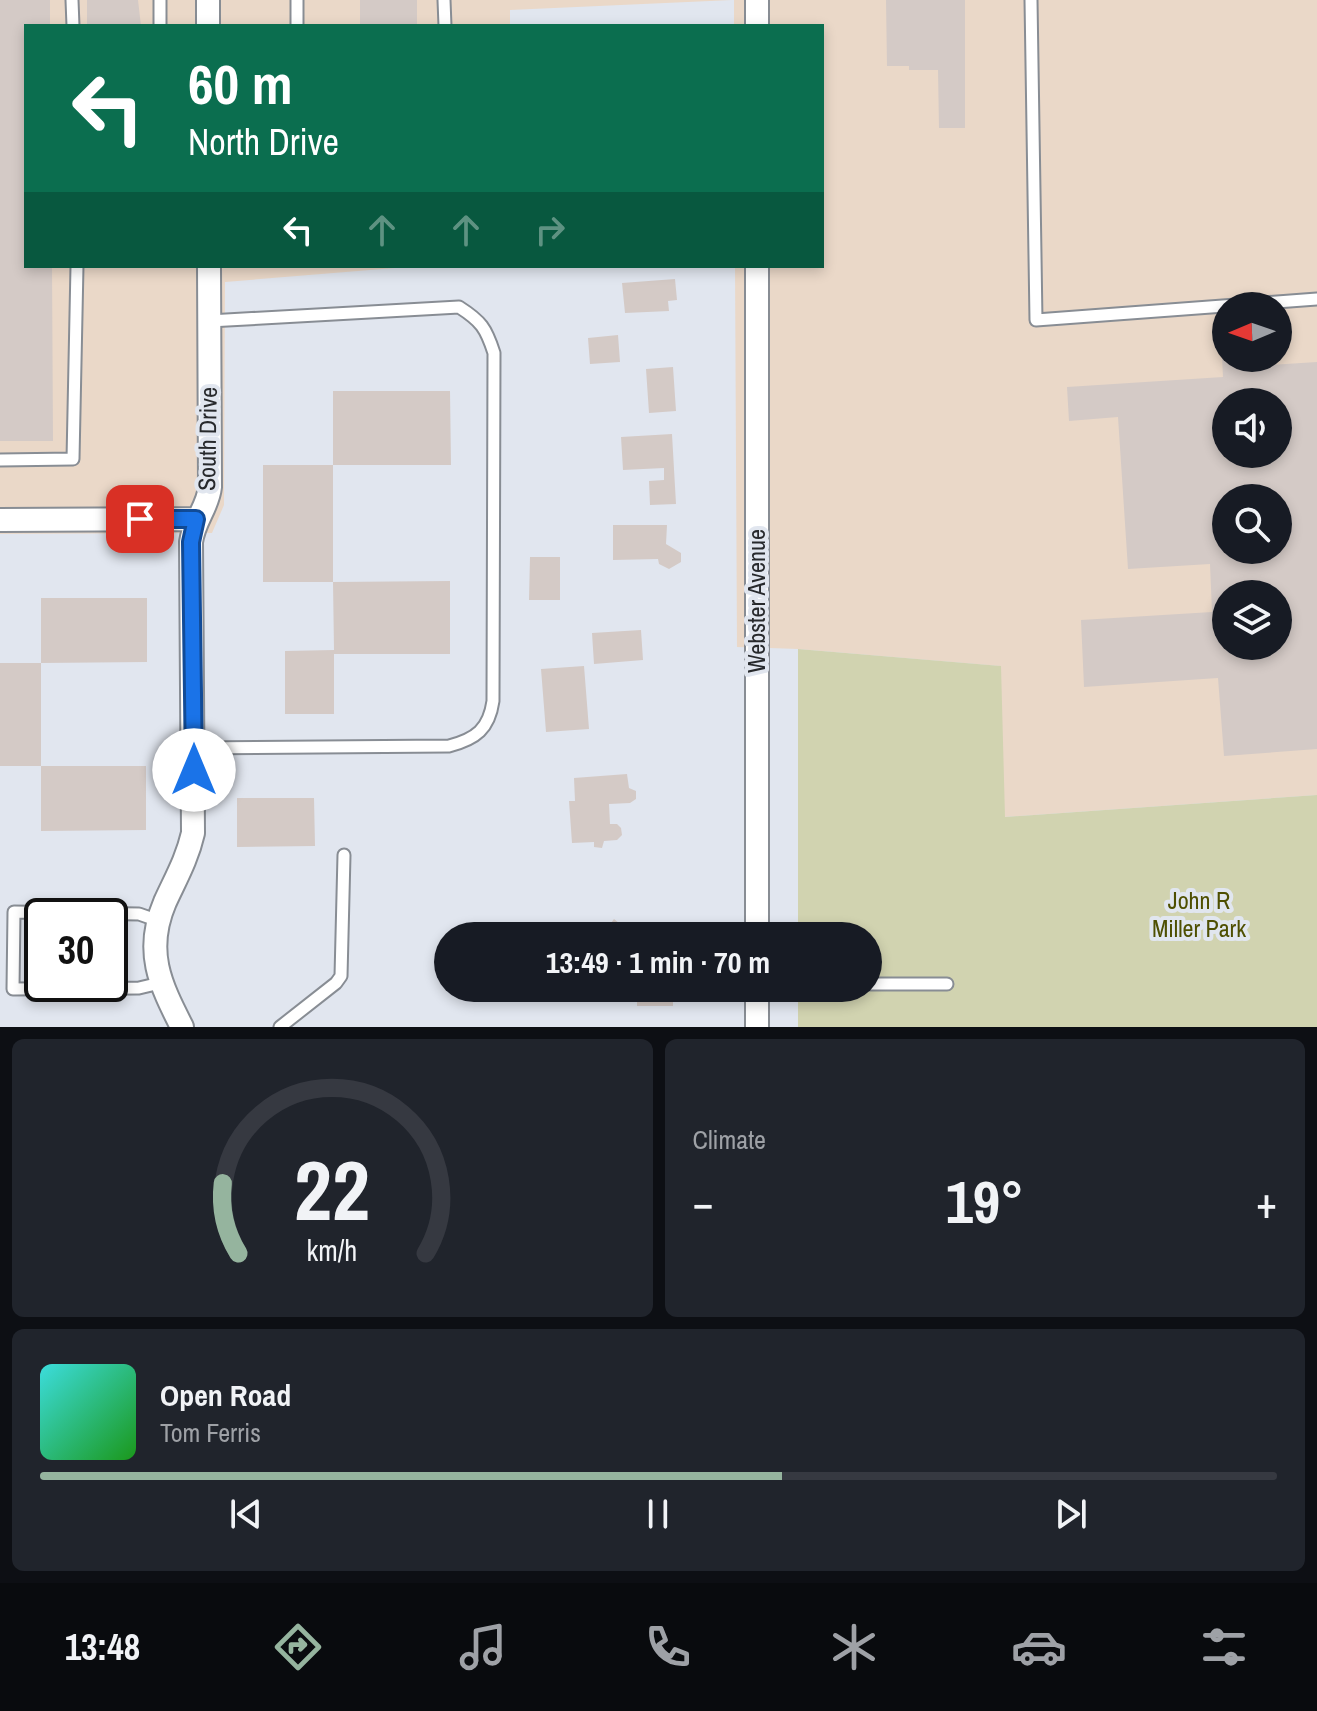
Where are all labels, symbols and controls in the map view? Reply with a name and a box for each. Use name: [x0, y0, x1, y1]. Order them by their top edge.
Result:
text: 60 m: [188, 46, 293, 121]
icon: left: [56, 56, 160, 160]
text: North Drive: [188, 118, 339, 166]
icon: left: [276, 208, 320, 252]
icon: ahead: [360, 208, 404, 252]
icon: ahead: [444, 208, 488, 252]
icon: right: [528, 208, 572, 252]
north arrow: [1212, 292, 1292, 372]
map controls: [1212, 292, 1292, 660]
street label: South Drive: [190, 387, 224, 491]
button: sound: [1212, 388, 1292, 468]
button: search: [1212, 484, 1292, 564]
pin: [106, 485, 174, 553]
icon: arrive: [118, 497, 162, 541]
street label: Webster Avenue: [740, 529, 772, 673]
button: layers: [1212, 580, 1292, 660]
position arrow: [152, 728, 236, 812]
park label: John R Miller Park: [1152, 884, 1246, 944]
speed limit sign: 30: [24, 898, 128, 1002]
text: 13:49 · 1 min · 70 m: [546, 942, 770, 982]
text: Climate: [693, 1122, 766, 1157]
text: 22: [294, 1134, 370, 1246]
text: 19°: [945, 1161, 1024, 1242]
text: −: [693, 1172, 714, 1232]
text: +: [1256, 1172, 1277, 1232]
text: km/h: [307, 1231, 358, 1270]
text: Open Road: [160, 1375, 291, 1415]
text: Tom Ferris: [160, 1415, 261, 1450]
icon: previous: [224, 1492, 268, 1536]
icon: pause: [636, 1492, 680, 1536]
icon: next: [1049, 1492, 1093, 1536]
icon: directions: [270, 1619, 326, 1675]
icon: music: [455, 1619, 511, 1675]
icon: phone: [640, 1619, 696, 1675]
icon: climate: [826, 1619, 882, 1675]
icon: car: [1011, 1619, 1067, 1675]
icon: filters: [1196, 1619, 1252, 1675]
text: 13:48: [65, 1623, 140, 1671]

